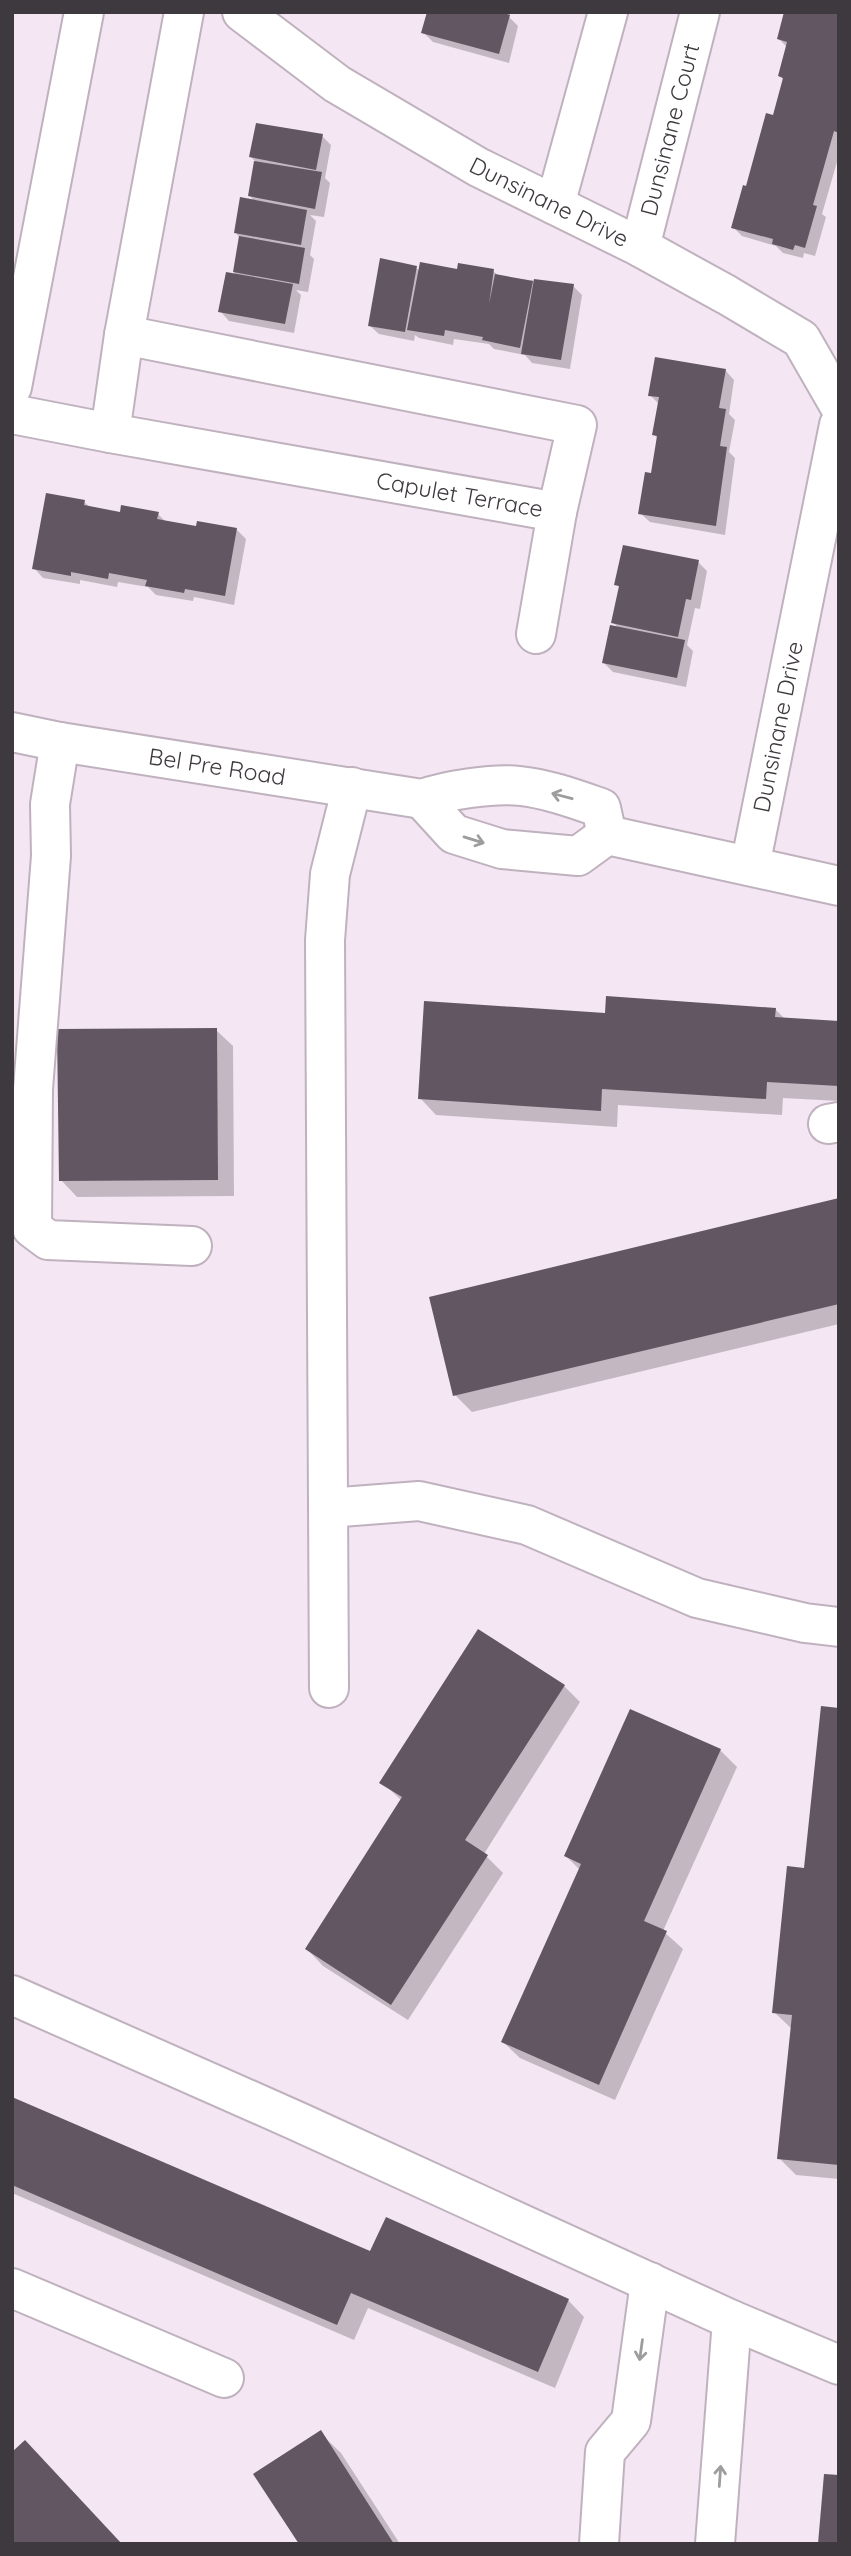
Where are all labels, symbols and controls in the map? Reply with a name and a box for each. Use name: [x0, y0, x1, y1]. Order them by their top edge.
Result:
street label: Dunsinane Court: [633, 40, 705, 219]
street label: Dunsinane Drive: [465, 150, 634, 253]
street label: Capulet Terrace: [374, 465, 545, 523]
street label: Dunsinane Drive: [746, 639, 809, 815]
street label: Bel Pre Road: [147, 741, 288, 791]
one-way arrow: [551, 788, 573, 801]
one-way arrow: [463, 835, 485, 847]
one-way arrow: [634, 2338, 647, 2361]
one-way arrow: [714, 2465, 727, 2487]

